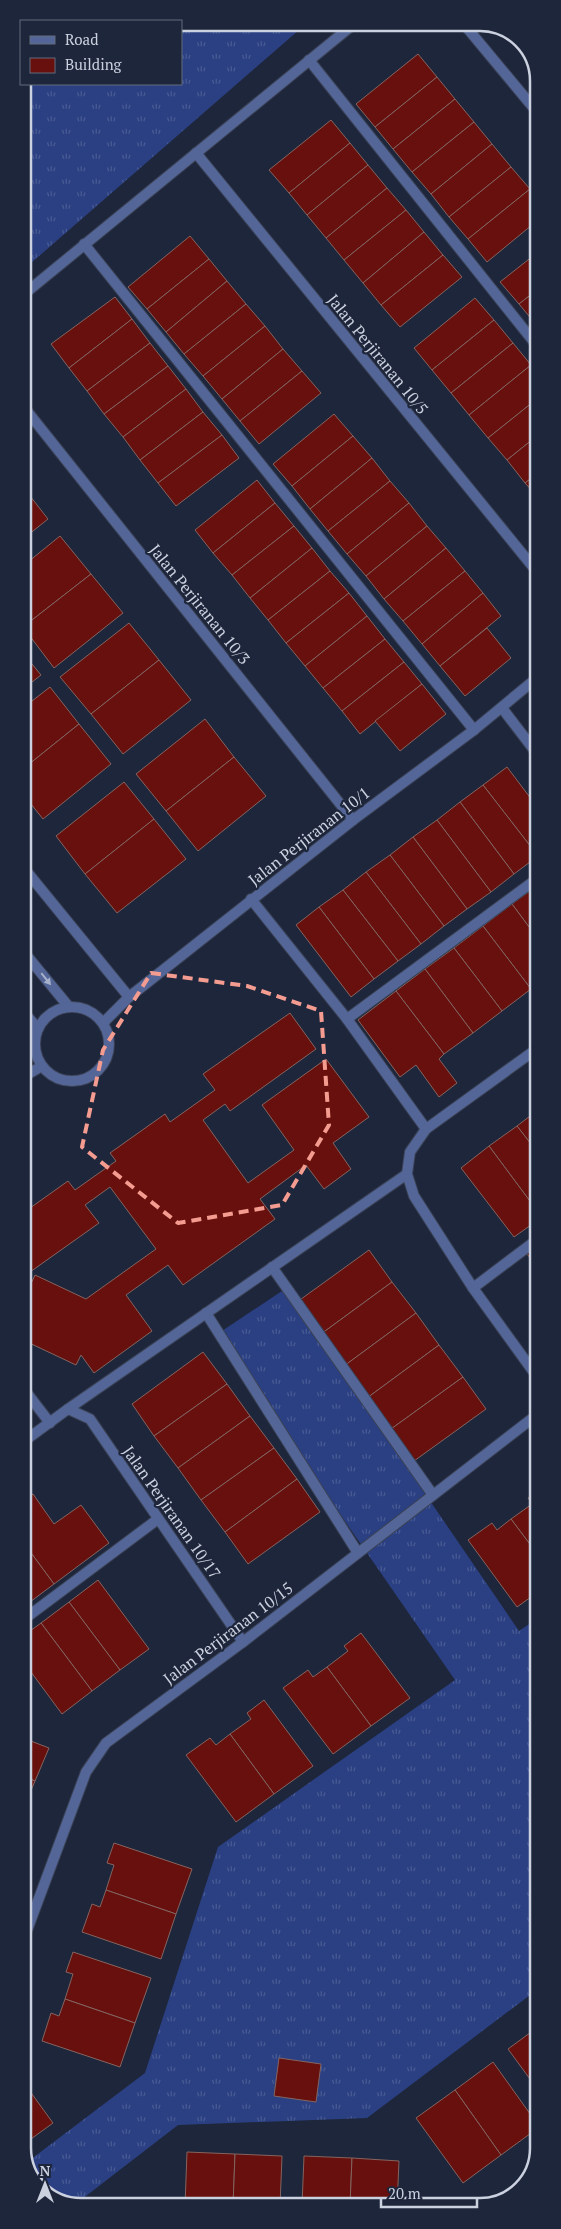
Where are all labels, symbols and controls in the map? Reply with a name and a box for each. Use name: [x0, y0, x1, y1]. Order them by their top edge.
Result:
legend: [20, 20, 182, 85]
text: Road: [65, 29, 98, 49]
text: Building: [65, 54, 123, 74]
street label: Jalan Perjiranan 10/5: [323, 289, 433, 419]
street label: Jalan Perjiranan 10/3: [145, 539, 255, 669]
street label: Jalan Perjiranan 10/1: [244, 782, 374, 890]
one-way arrow: [40, 973, 51, 986]
street label: Jalan Perjiranan 10/17: [118, 1441, 226, 1583]
street label: Jalan Perjiranan 10/15: [159, 1577, 297, 1689]
north arrow: [20, 2159, 70, 2209]
text: N: [40, 2161, 51, 2180]
scale bar: [381, 2176, 477, 2208]
text: 20 m: [388, 2183, 421, 2203]

